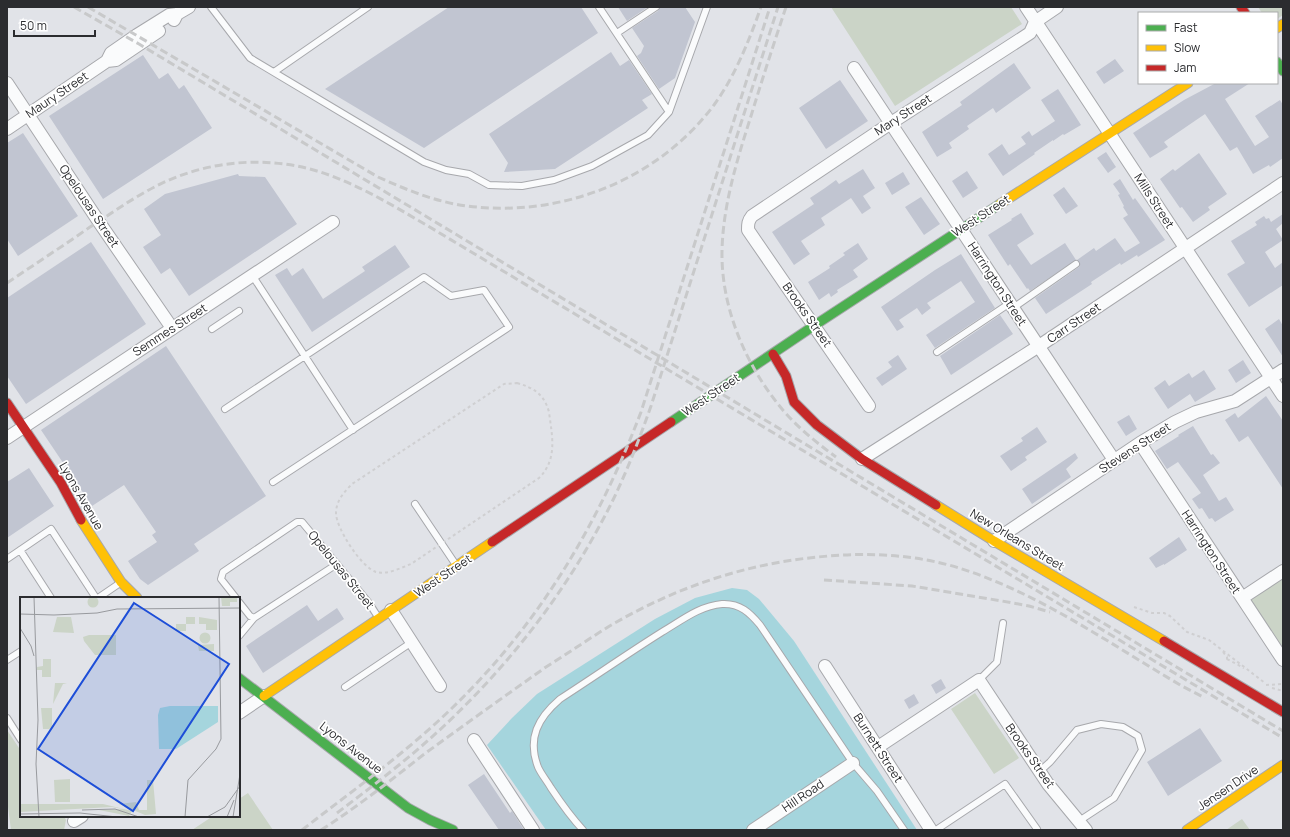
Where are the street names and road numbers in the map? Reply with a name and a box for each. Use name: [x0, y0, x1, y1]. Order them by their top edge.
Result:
street label: Maury Street: [22, 67, 92, 122]
street label: Mary Street: [871, 90, 935, 139]
street label: Opelousas Street: [55, 161, 124, 251]
street label: Mills Street: [1130, 170, 1179, 232]
street label: West Street: [948, 190, 1013, 241]
street label: Harrington Street: [964, 238, 1031, 329]
street label: Brooks Street: [779, 279, 836, 351]
street label: Carr Street: [1043, 298, 1104, 347]
street label: Semmes Street: [129, 299, 210, 360]
street label: West Street: [678, 369, 743, 420]
street label: Stevens Street: [1095, 418, 1174, 477]
street label: Lyons Avenue: [55, 459, 108, 533]
street label: New Orleans Street: [967, 505, 1068, 575]
street label: Harrington Street: [1178, 506, 1245, 597]
street label: Opelousas Street: [304, 527, 379, 613]
street label: West Street: [410, 550, 475, 601]
street label: Burnett Street: [850, 710, 907, 786]
street label: Lyons Avenue: [316, 718, 386, 778]
street label: Brooks Street: [1002, 720, 1059, 792]
street label: Jensen Drive: [1194, 761, 1262, 814]
street label: Hill Road: [778, 775, 827, 816]

